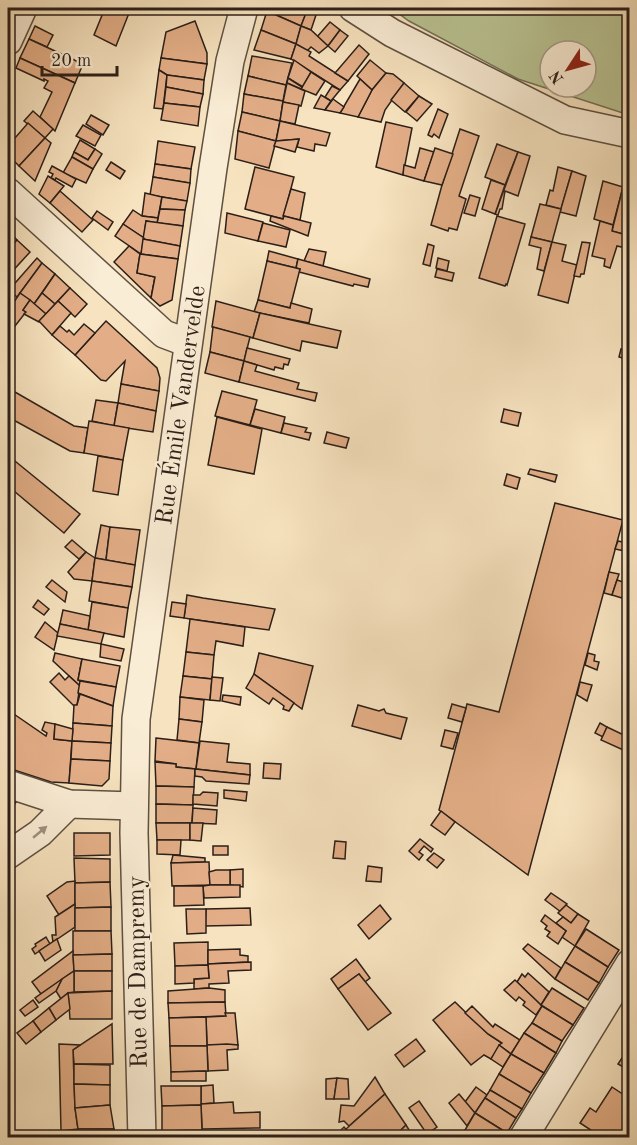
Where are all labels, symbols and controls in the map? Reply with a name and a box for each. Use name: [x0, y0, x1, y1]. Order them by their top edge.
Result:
scale bar: [42, 39, 117, 77]
north arrow: [538, 39, 598, 99]
text: 20 m: [51, 52, 91, 70]
text: N: [547, 66, 568, 86]
street label: Rue Émile Vandervelde: [149, 283, 211, 527]
one-way arrow: [32, 825, 48, 838]
street label: Rue de Dampremy: [125, 875, 153, 1069]

